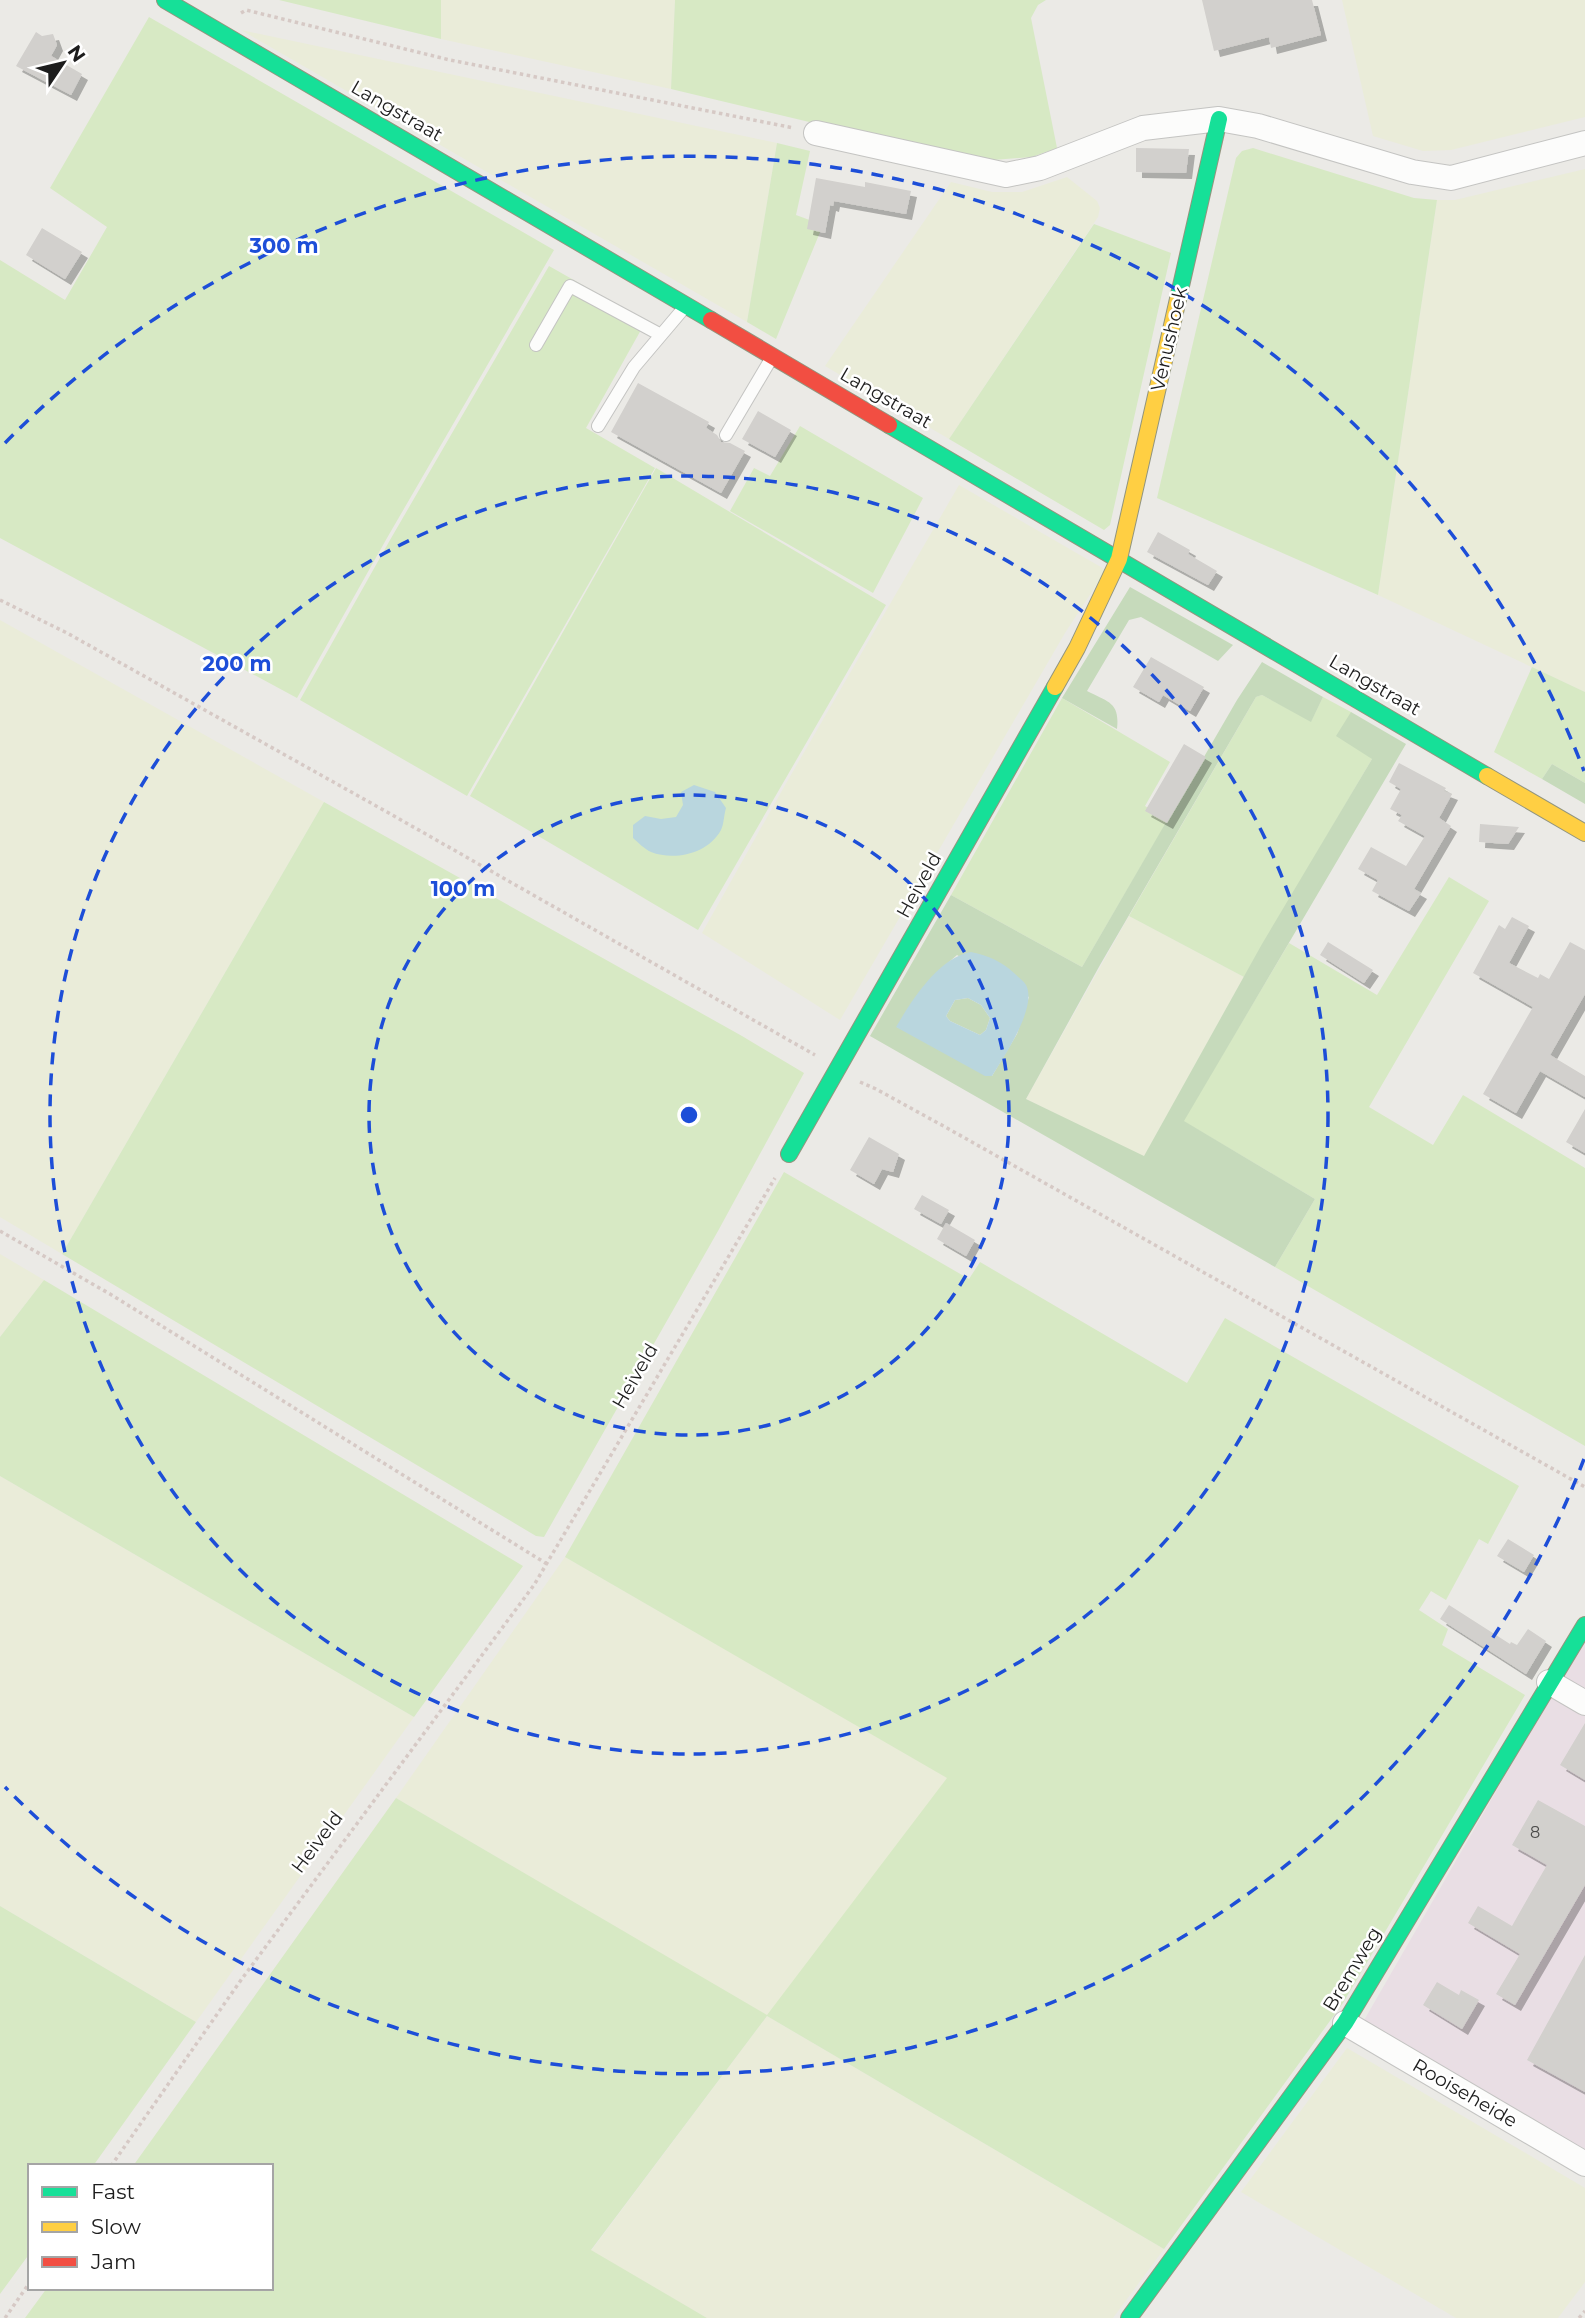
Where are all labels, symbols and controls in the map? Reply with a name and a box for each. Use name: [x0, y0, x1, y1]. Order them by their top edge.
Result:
north arrow: [28, 28, 98, 98]
text: N: [63, 41, 90, 66]
street label: Langstraat: [347, 75, 447, 147]
text: 300 m: [249, 233, 318, 258]
street label: Venushoek: [1146, 284, 1192, 393]
street label: Langstraat: [836, 362, 936, 434]
street label: Langstraat: [1325, 649, 1425, 721]
text: 200 m: [203, 651, 271, 676]
street label: Heiveld: [892, 848, 946, 922]
text: 100 m: [431, 876, 495, 901]
centre of rings: [677, 1103, 701, 1127]
street label: Heiveld: [607, 1339, 663, 1413]
street label: Heiveld: [286, 1807, 348, 1877]
house number: 8: [1530, 1823, 1540, 1842]
street label: Bremweg: [1318, 1923, 1386, 2015]
street label: Rooiseheide: [1408, 2054, 1522, 2132]
legend: [28, 2164, 273, 2290]
text: Fast: [91, 2179, 135, 2204]
text: Slow: [91, 2214, 141, 2239]
text: Jam: [90, 2249, 136, 2274]

